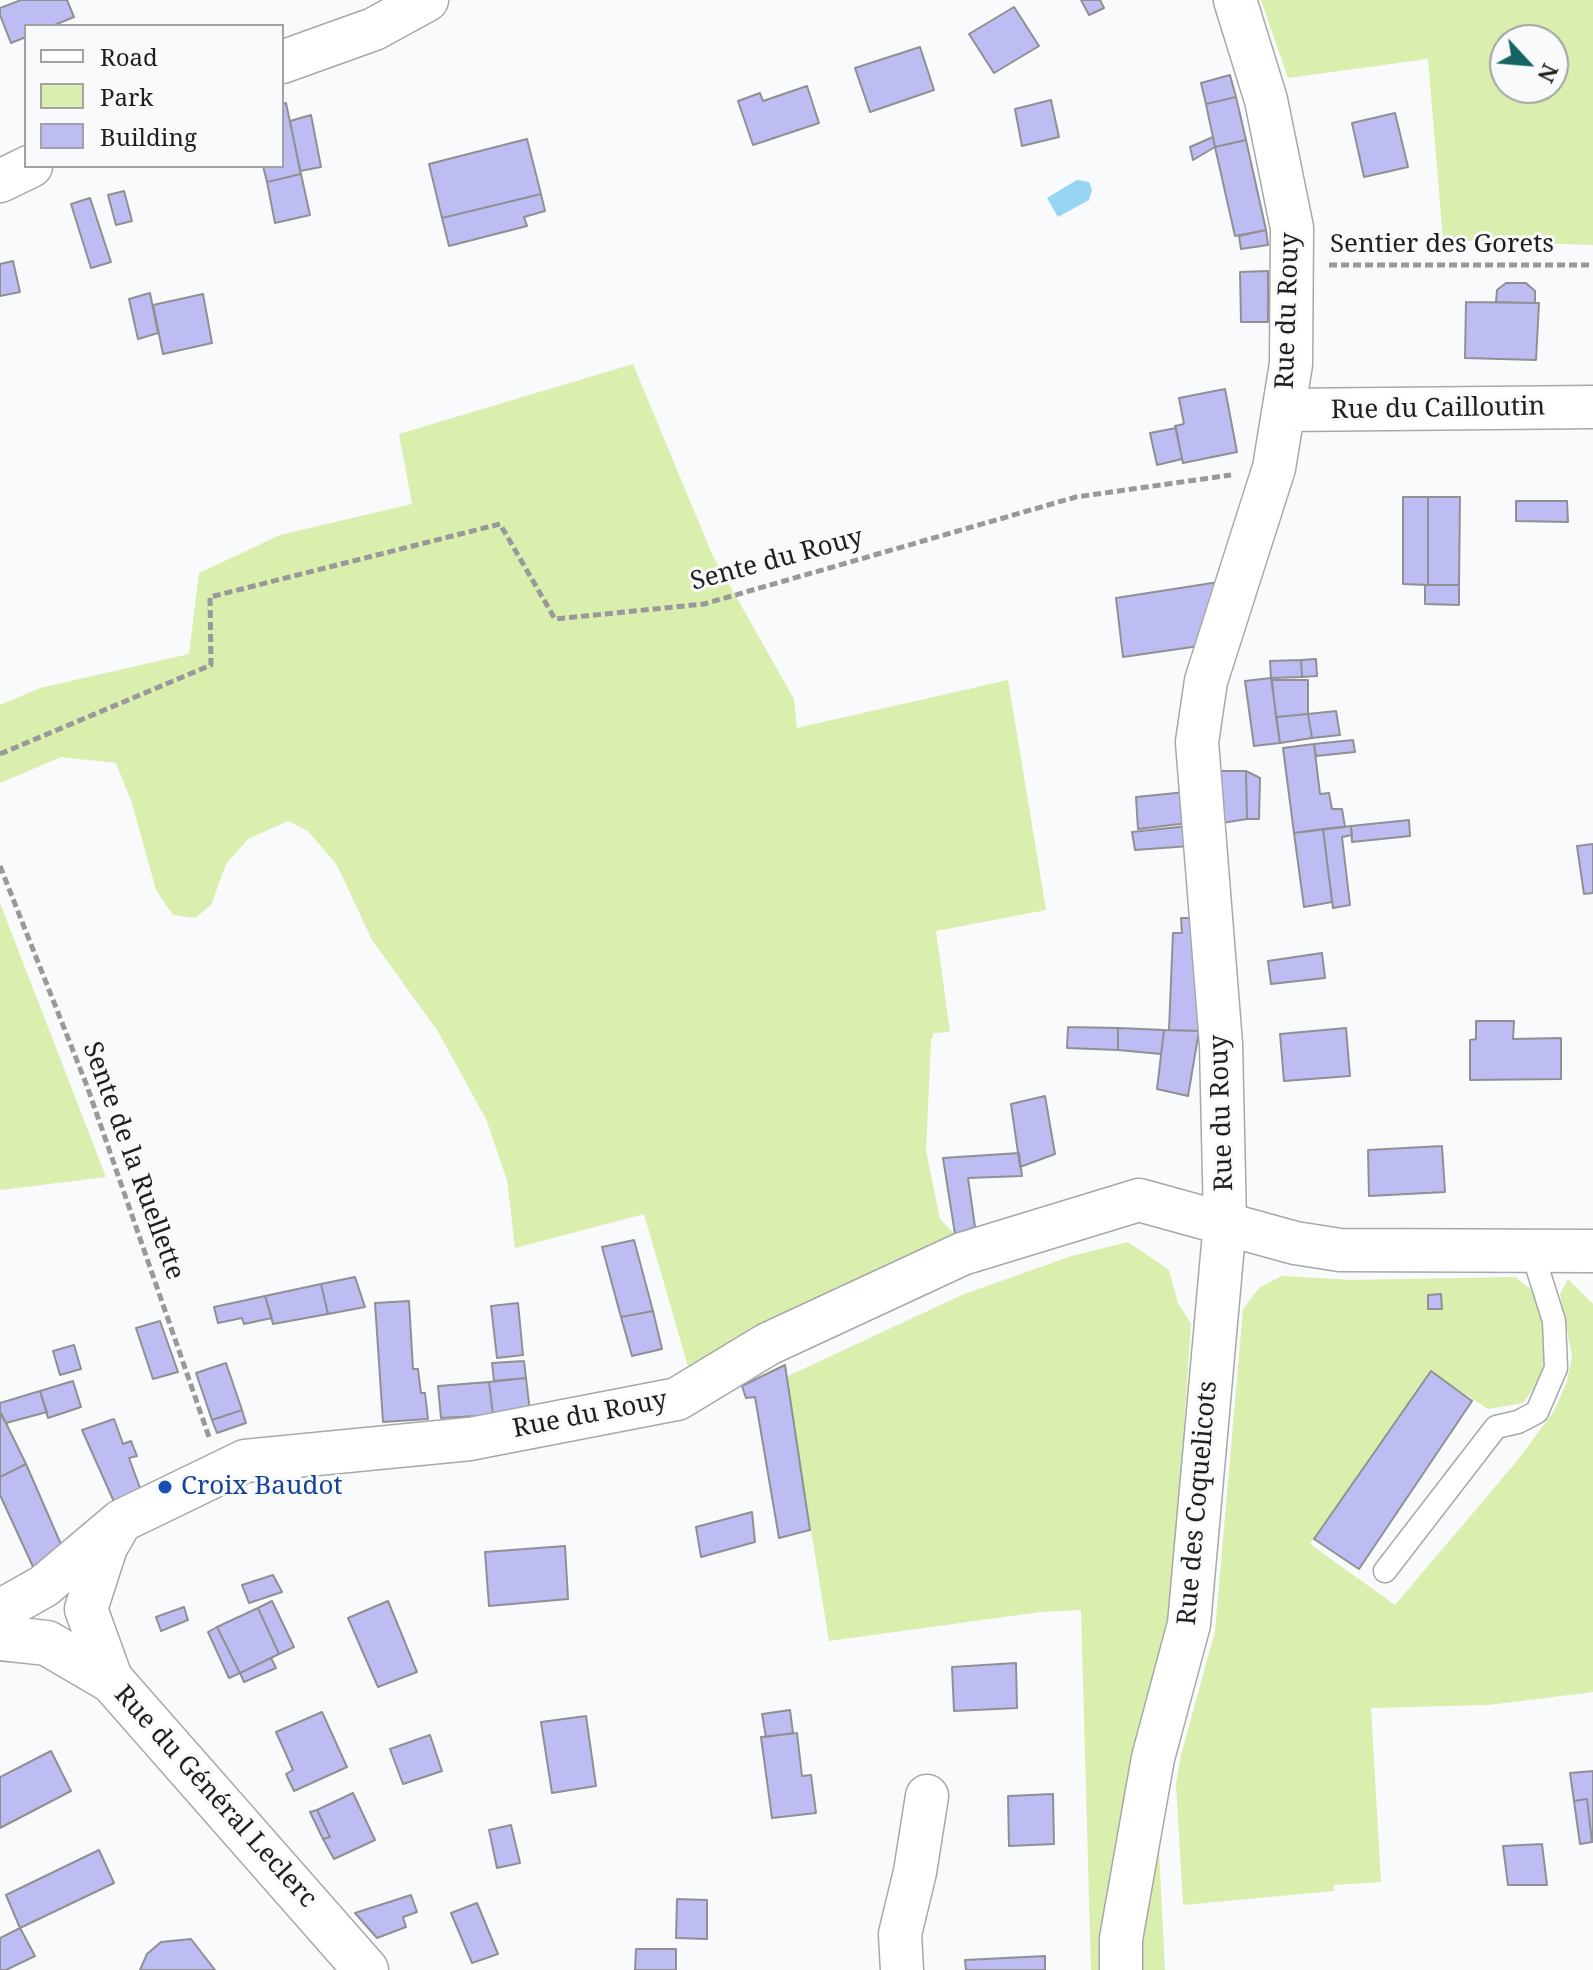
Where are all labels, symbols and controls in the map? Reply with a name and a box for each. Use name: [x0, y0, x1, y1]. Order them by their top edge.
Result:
legend: [24, 24, 284, 168]
north arrow: [1489, 24, 1569, 104]
text: Road: [100, 40, 158, 73]
text: N: [1531, 59, 1566, 88]
text: Park: [100, 80, 153, 113]
text: Building: [100, 120, 197, 153]
street label: Sentier des Gorets: [1330, 229, 1554, 261]
street label: Rue du Rouy: [1270, 232, 1306, 390]
street label: Rue du Cailloutin: [1331, 392, 1545, 426]
street label: Sente du Rouy: [687, 522, 867, 598]
street label: Rue du Rouy: [1204, 1034, 1240, 1192]
street label: Sente de la Ruellette: [76, 1038, 190, 1284]
street label: Rue des Coquelicots: [1172, 1380, 1224, 1626]
street label: Rue du Rouy: [510, 1385, 670, 1445]
place label: Croix Baudot: [181, 1471, 343, 1503]
marker: Croix Baudot: [156, 1478, 174, 1496]
street label: Rue du Général Leclerc: [107, 1680, 323, 1914]

